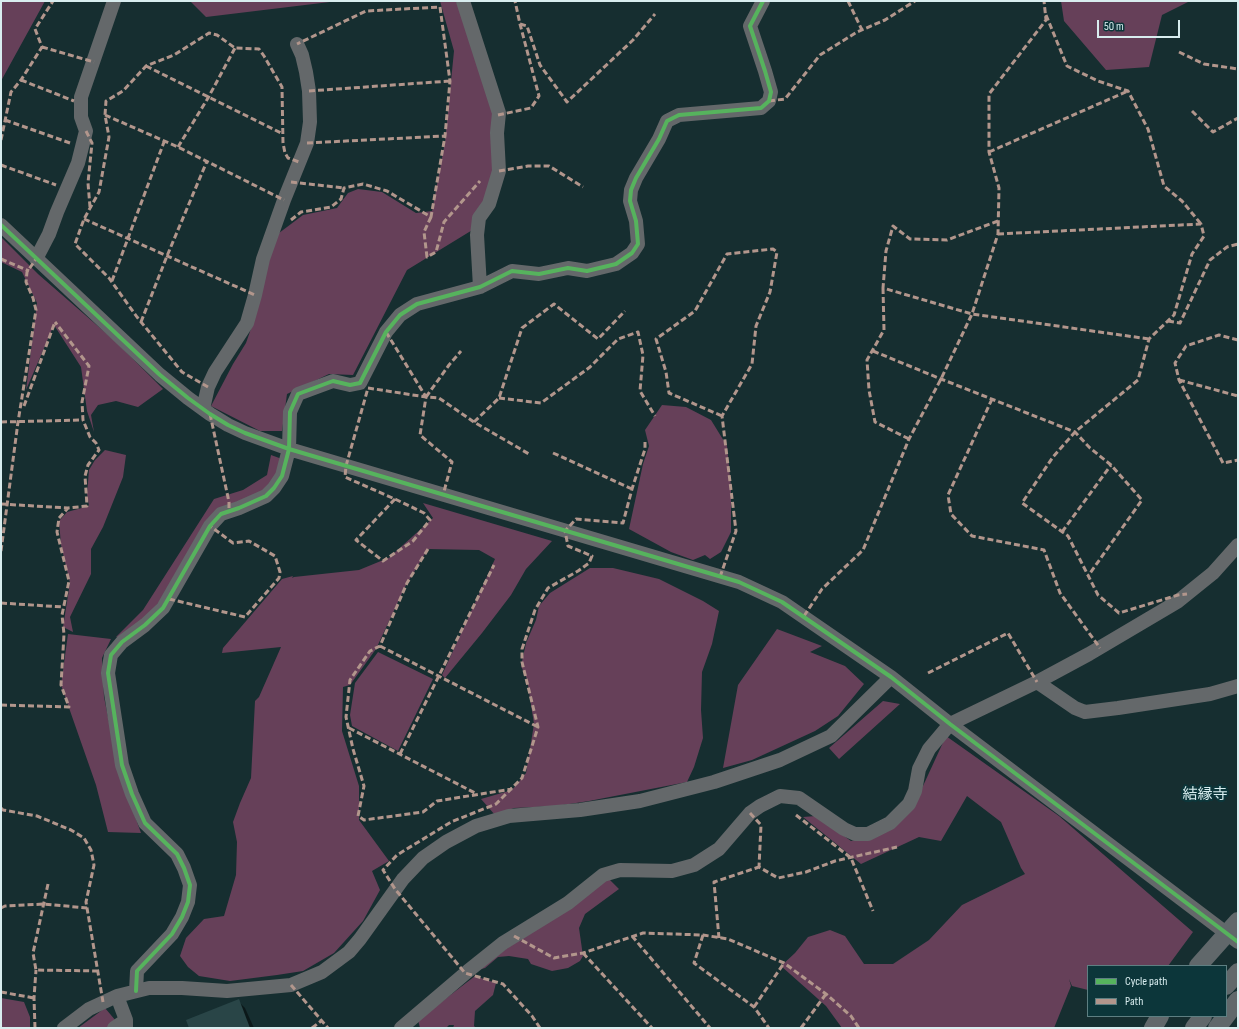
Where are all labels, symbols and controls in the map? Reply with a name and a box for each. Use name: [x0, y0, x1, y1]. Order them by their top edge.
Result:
scale bar: [1099, 12, 1182, 38]
text: 50 m: [1104, 19, 1124, 34]
district label: 結縁寺: [1183, 786, 1227, 804]
legend: [1087, 965, 1227, 1017]
text: Cycle path: [1125, 974, 1167, 989]
text: Path: [1125, 994, 1143, 1009]

